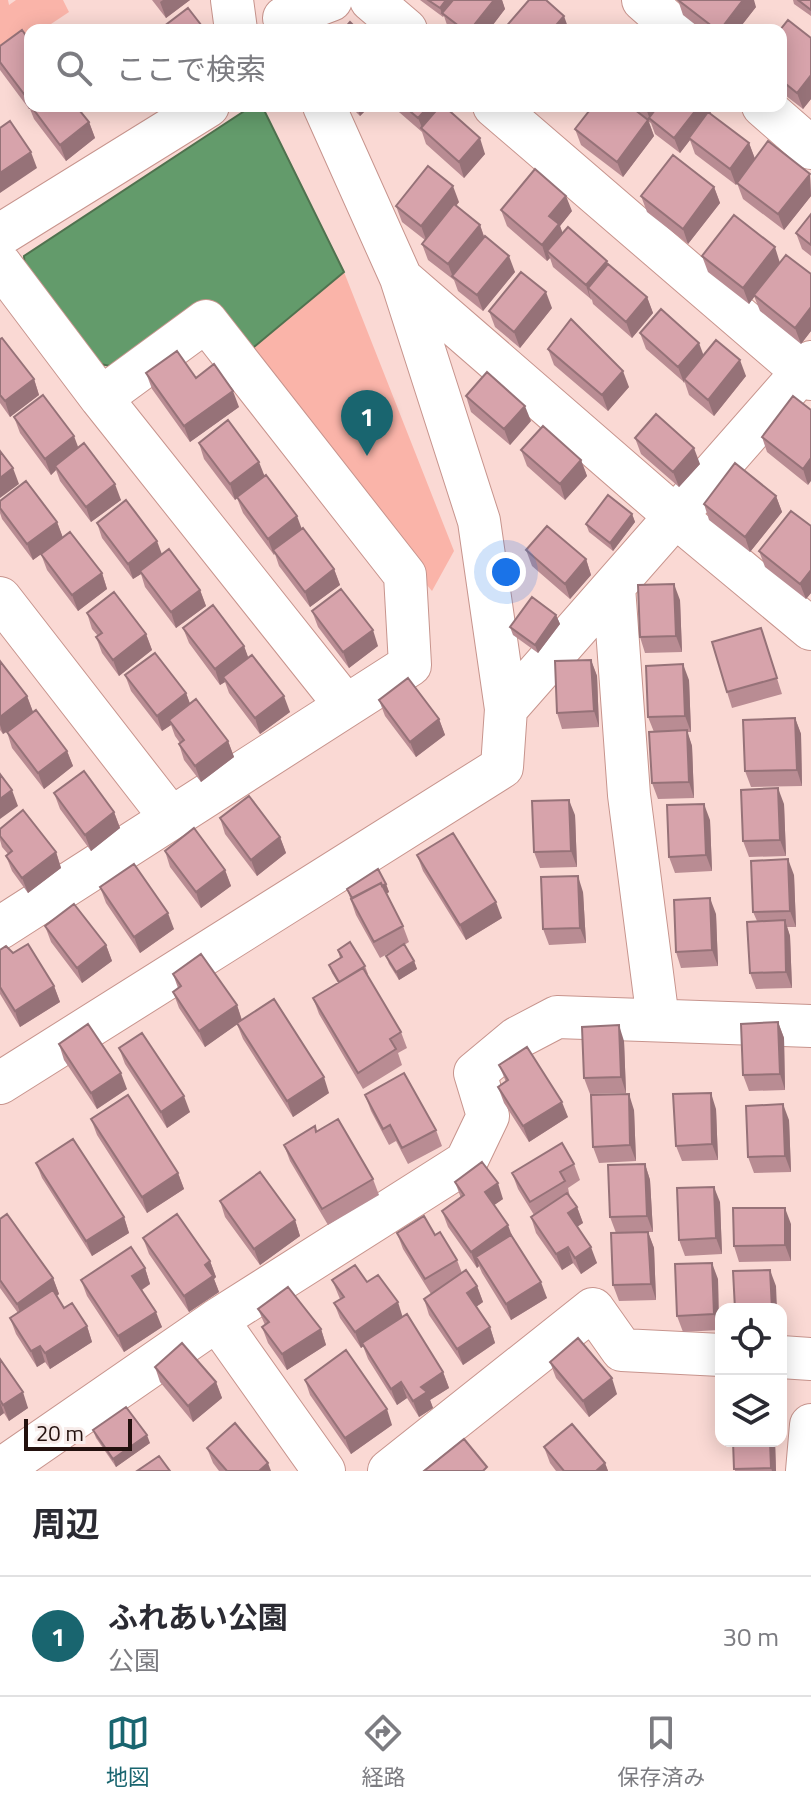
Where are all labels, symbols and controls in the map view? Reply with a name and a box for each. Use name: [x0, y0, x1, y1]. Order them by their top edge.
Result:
search box: [24, 24, 787, 112]
icon: search: [52, 46, 96, 90]
text: ここで検索: [116, 46, 266, 92]
pin: 1: [341, 390, 393, 456]
your location: [486, 552, 526, 592]
map controls: [715, 1303, 787, 1447]
button: locate: [715, 1303, 787, 1375]
button: layers: [715, 1375, 787, 1447]
scale bar: [24, 1415, 132, 1451]
text: 20 m: [36, 1416, 84, 1450]
text: 周辺: [32, 1497, 100, 1549]
text: ふれあい公園: [108, 1594, 288, 1640]
text: 1: [51, 1617, 65, 1656]
text: 30 m: [722, 1617, 779, 1656]
text: 公園: [108, 1641, 160, 1680]
tab: 地図: [106, 1711, 150, 1794]
tab: 経路: [361, 1711, 405, 1794]
tab: 保存済み: [617, 1711, 705, 1794]

